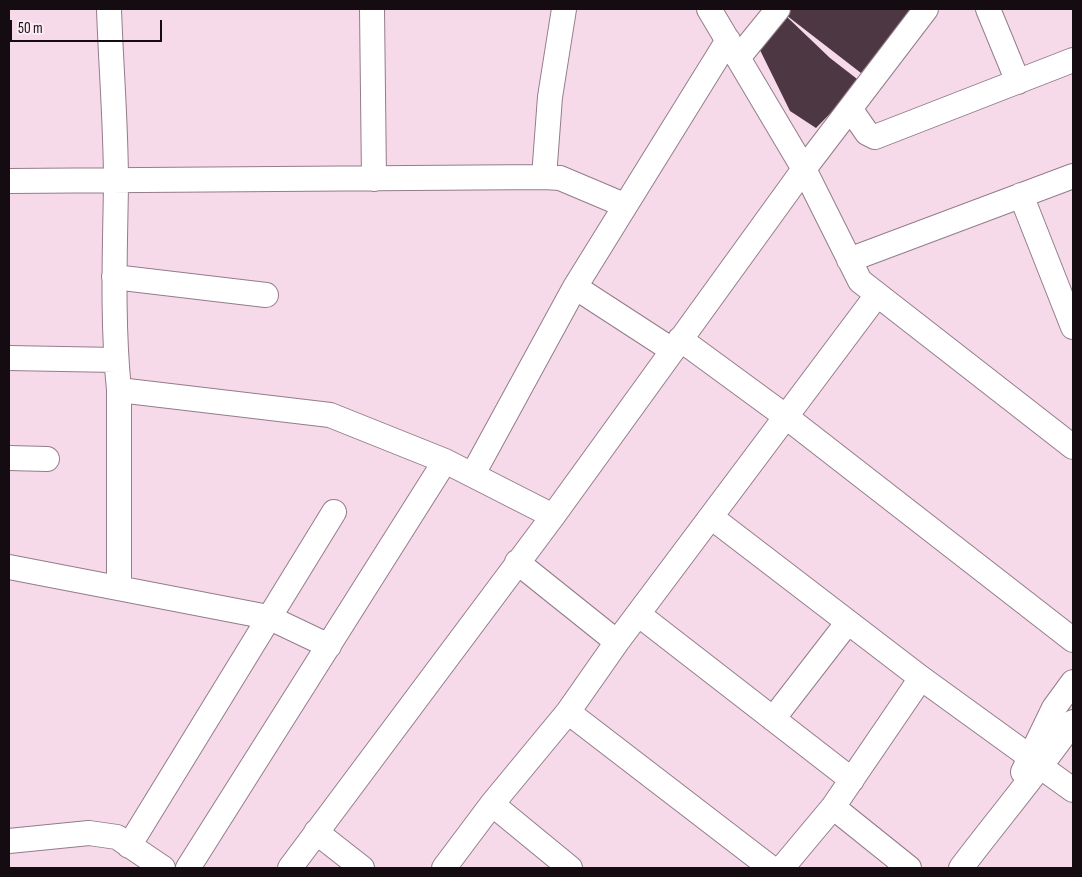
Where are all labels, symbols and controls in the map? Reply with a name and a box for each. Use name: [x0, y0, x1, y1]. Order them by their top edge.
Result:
scale bar: [12, 10, 165, 42]
text: 50 m: [18, 19, 43, 38]

